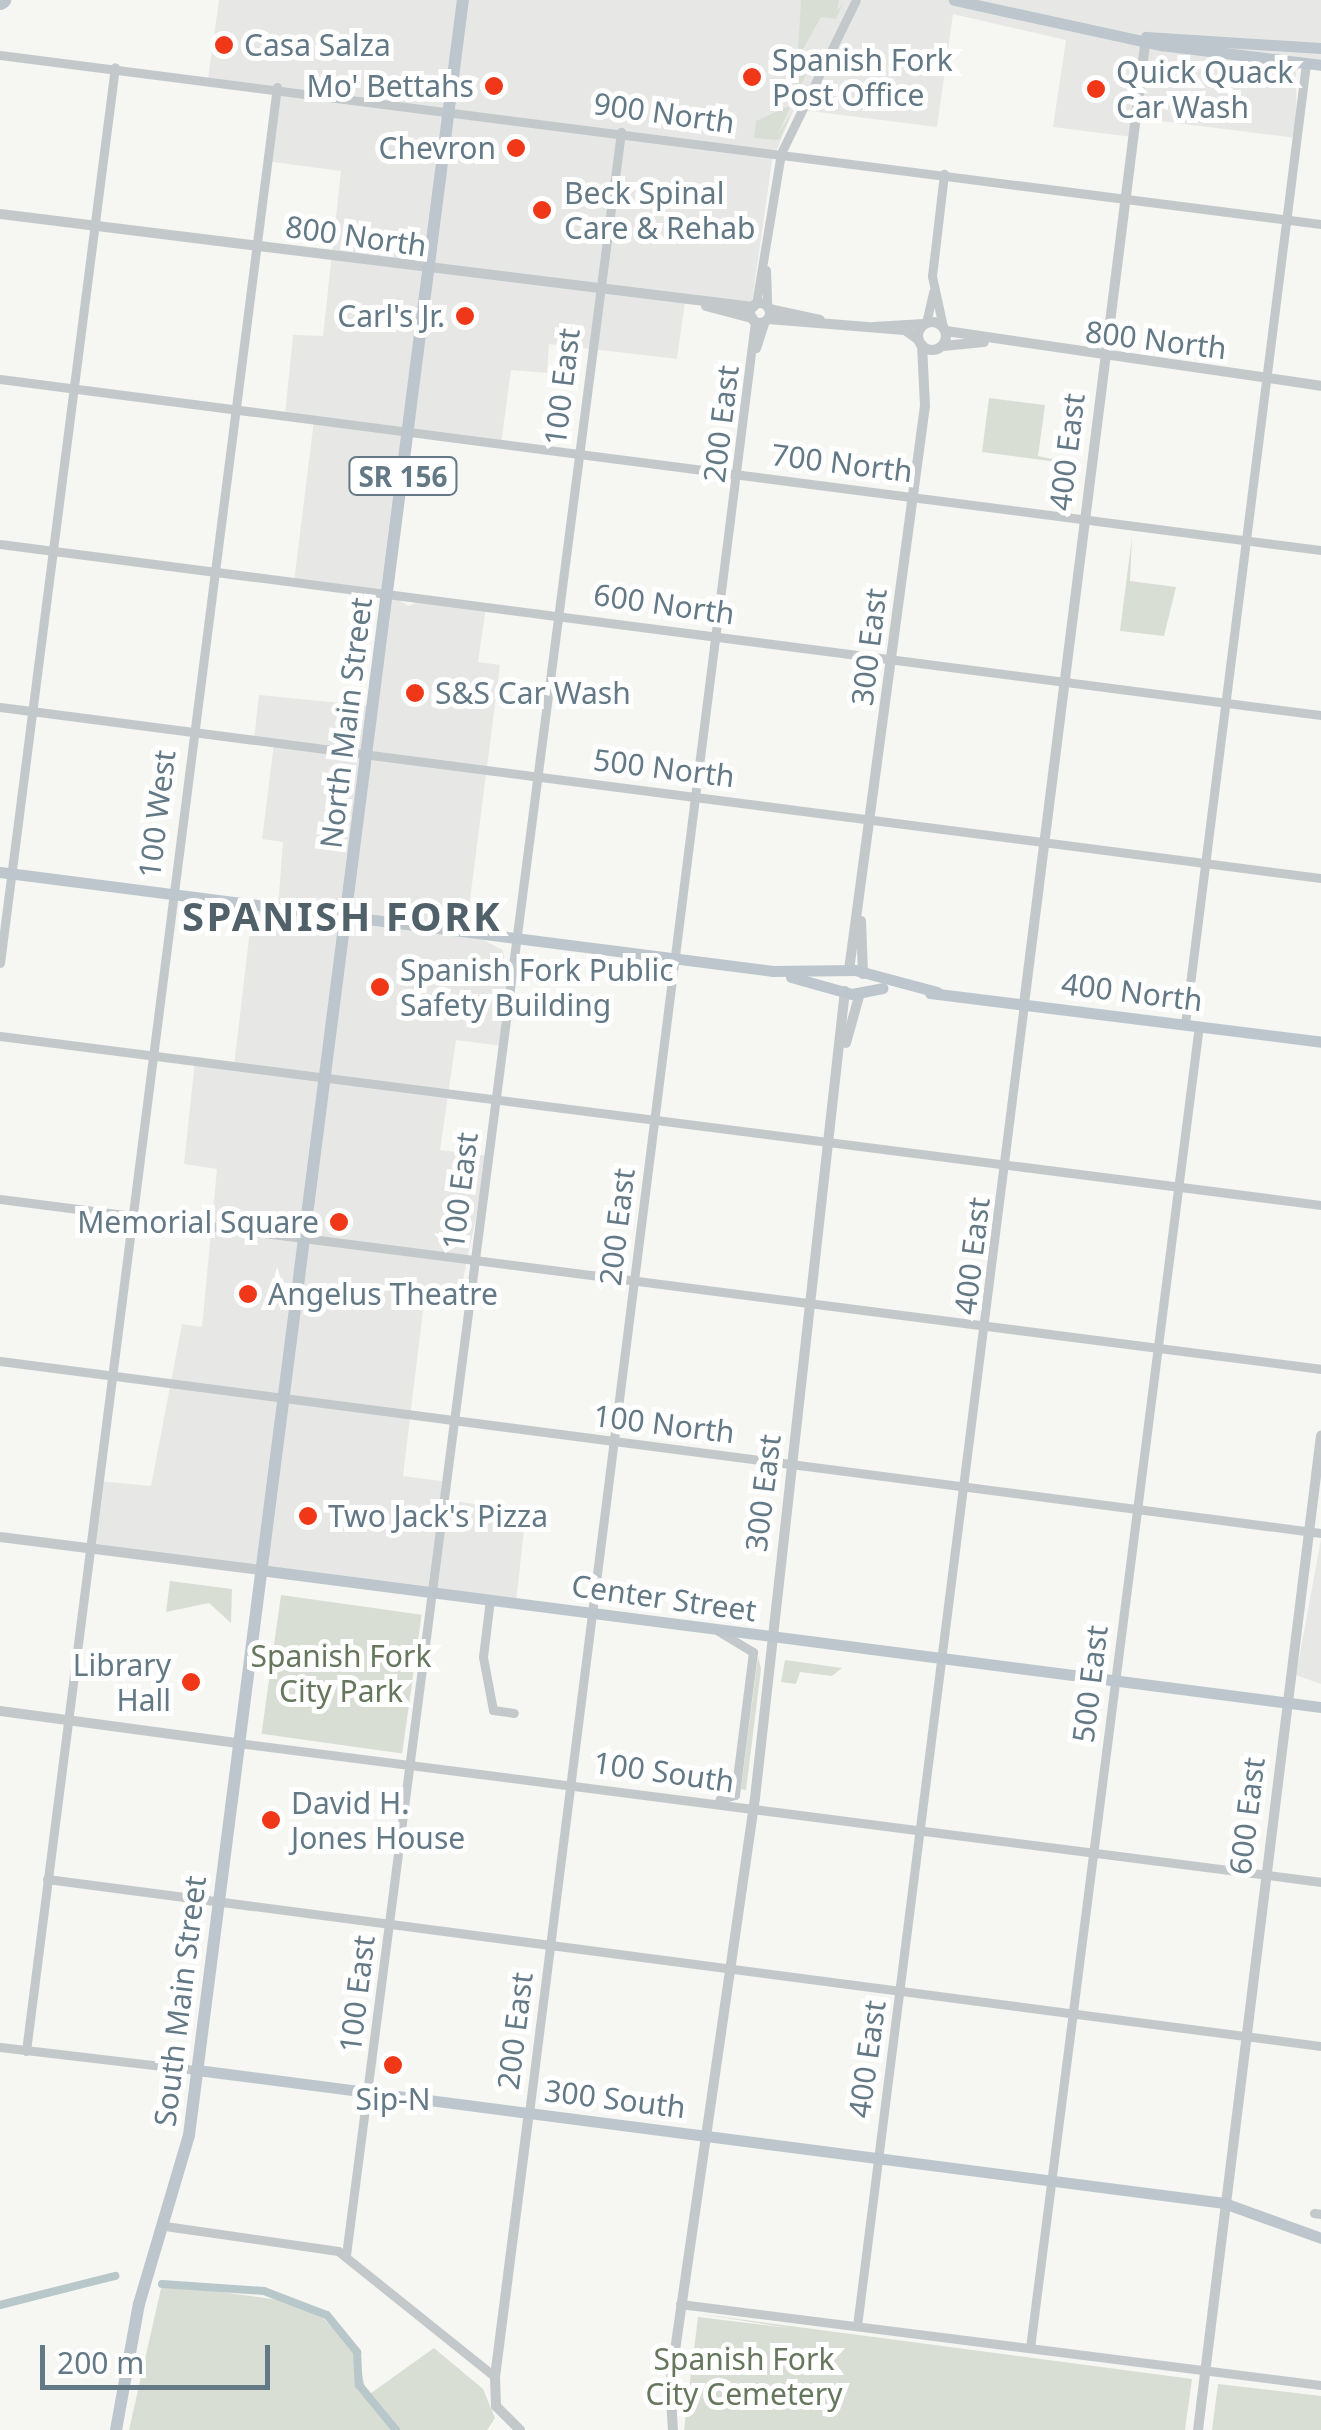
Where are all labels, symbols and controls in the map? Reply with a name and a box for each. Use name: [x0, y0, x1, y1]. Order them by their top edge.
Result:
place label: Casa Salza: [244, 27, 391, 63]
marker: Casa Salza: [213, 34, 235, 56]
place label: Spanish Fork Post Office: [772, 42, 953, 112]
place label: Quick Quack Car Wash: [1116, 54, 1293, 124]
marker: Spanish Fork Post Office: [741, 66, 763, 88]
place label: Mo' Bettahs: [307, 68, 474, 104]
marker: Mo' Bettahs: [483, 75, 505, 97]
marker: Quick Quack Car Wash: [1085, 78, 1107, 100]
street label: 900 North: [591, 85, 737, 141]
place label: Chevron: [378, 130, 496, 166]
marker: Chevron: [505, 137, 527, 159]
place label: Beck Spinal Care & Rehab: [564, 175, 755, 246]
marker: Beck Spinal Care & Rehab: [529, 197, 555, 223]
street label: 800 North: [283, 208, 429, 264]
place label: Carl's Jr.: [337, 298, 445, 334]
marker: Carl's Jr.: [454, 305, 476, 327]
street label: 800 North: [1083, 313, 1229, 367]
street label: 100 East: [537, 326, 587, 448]
street label: 200 East: [696, 363, 746, 485]
street label: 400 East: [1042, 391, 1092, 513]
street label: 700 North: [769, 436, 915, 490]
road number: SR 156: [348, 453, 458, 499]
street label: 600 North: [591, 576, 737, 632]
street label: 300 East: [844, 586, 894, 708]
street label: North Main Street: [313, 596, 379, 850]
place label: S&S Car Wash: [435, 675, 631, 711]
marker: S&S Car Wash: [404, 682, 426, 704]
street label: 500 North: [591, 741, 737, 795]
street label: 100 West: [131, 748, 183, 880]
district label: SPANISH FORK: [182, 892, 502, 940]
place label: Spanish Fork Public Safety Building: [400, 952, 674, 1022]
street label: 400 North: [1059, 965, 1205, 1019]
marker: Spanish Fork Public Safety Building: [369, 976, 391, 998]
street label: 100 East: [435, 1130, 485, 1252]
street label: 200 East: [592, 1166, 642, 1288]
street label: 400 East: [947, 1195, 997, 1317]
place label: Memorial Square: [77, 1204, 319, 1240]
marker: Memorial Square: [328, 1211, 350, 1233]
place label: Angelus Theatre: [268, 1276, 498, 1312]
marker: Angelus Theatre: [237, 1283, 259, 1305]
street label: 100 North: [591, 1397, 737, 1451]
street label: 300 East: [738, 1432, 788, 1554]
place label: Two Jack's Pizza: [328, 1498, 548, 1534]
marker: Two Jack's Pizza: [297, 1505, 319, 1527]
street label: Center Street: [569, 1567, 759, 1629]
street label: 500 East: [1065, 1623, 1115, 1745]
park label: Spanish Fork City Park: [251, 1638, 431, 1708]
place label: Library Hall: [73, 1647, 171, 1718]
marker: Library Hall: [180, 1671, 202, 1693]
street label: 100 South: [591, 1744, 737, 1800]
street label: 600 East: [1222, 1755, 1272, 1877]
place label: David H. Jones House: [291, 1785, 465, 1856]
marker: David H. Jones House: [260, 1809, 282, 1831]
street label: South Main Street: [147, 1874, 213, 2128]
street label: 100 East: [332, 1933, 382, 2055]
street label: 200 East: [490, 1970, 540, 2092]
street label: 400 East: [841, 1998, 893, 2120]
marker: Sip-N: [382, 2054, 404, 2076]
street label: 300 South: [542, 2072, 688, 2126]
place label: Sip-N: [355, 2081, 431, 2117]
scale bar: [45, 2325, 275, 2387]
park label: Spanish Fork City Cemetery: [646, 2341, 842, 2412]
text: 200 m: [57, 2342, 144, 2383]

